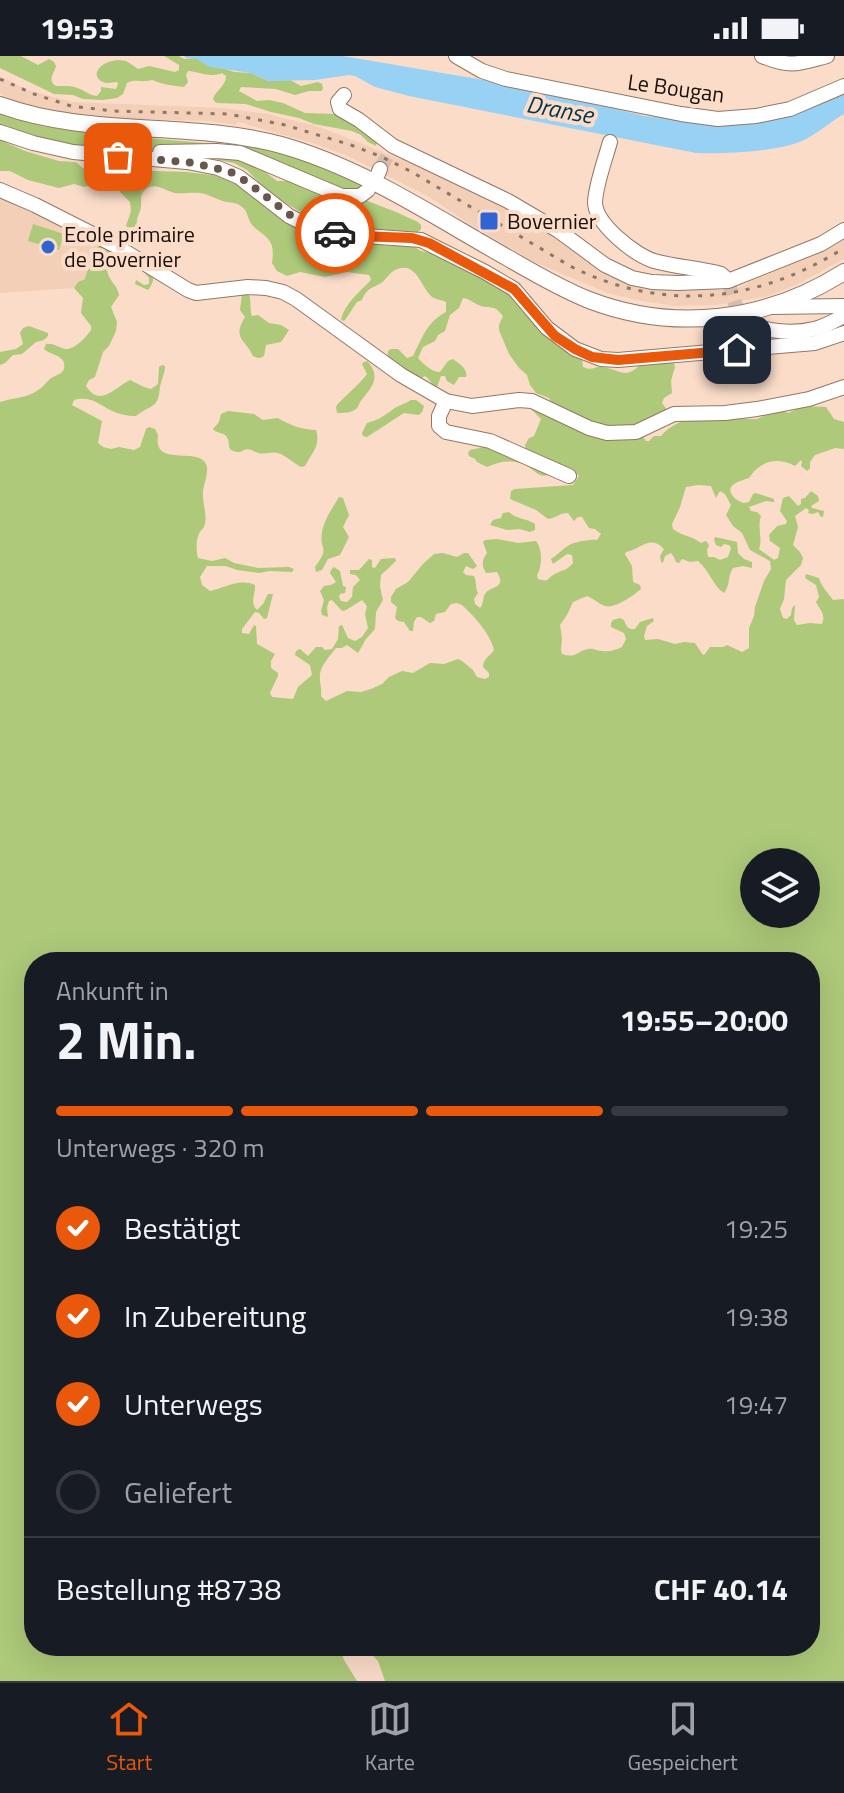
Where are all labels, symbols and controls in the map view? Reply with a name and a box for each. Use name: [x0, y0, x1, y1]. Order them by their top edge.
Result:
text: 19:53: [40, 5, 115, 51]
street label: Le Bougan: [625, 64, 727, 112]
water label: Dranse: [524, 85, 598, 133]
pin: [84, 123, 152, 191]
icon: bag: [96, 135, 140, 179]
courier: [295, 193, 375, 273]
place label: Bovernier: [507, 204, 597, 238]
marker: Bovernier: [478, 210, 500, 232]
icon: car: [313, 211, 357, 255]
place label: Ecole primaire de Bovernier: [64, 217, 195, 276]
marker: Ecole primaire de Bovernier: [39, 238, 57, 256]
pin: [703, 316, 771, 384]
icon: home: [715, 328, 759, 372]
map controls: [740, 848, 820, 928]
button: layers: [740, 848, 820, 928]
text: Ankunft in: [56, 971, 169, 1010]
text: 19:55–20:00: [620, 997, 788, 1043]
text: 2 Min.: [56, 1000, 197, 1079]
text: Unterwegs · 320 m: [56, 1128, 264, 1167]
text: Bestätigt: [124, 1205, 240, 1251]
icon: check: [56, 1206, 100, 1250]
text: 19:25: [724, 1209, 788, 1248]
text: In Zubereitung: [124, 1293, 307, 1339]
icon: check: [56, 1294, 100, 1338]
text: 19:38: [724, 1297, 788, 1336]
text: Unterwegs: [124, 1381, 263, 1427]
icon: check: [56, 1382, 100, 1426]
text: 19:47: [724, 1385, 788, 1424]
text: Geliefert: [124, 1469, 232, 1515]
text: Bestellung #8738: [56, 1566, 281, 1612]
text: CHF 40.14: [654, 1566, 788, 1612]
tab: Start: [106, 1697, 152, 1779]
tab: Karte: [365, 1697, 415, 1779]
tab: Gespeichert: [627, 1697, 738, 1779]

